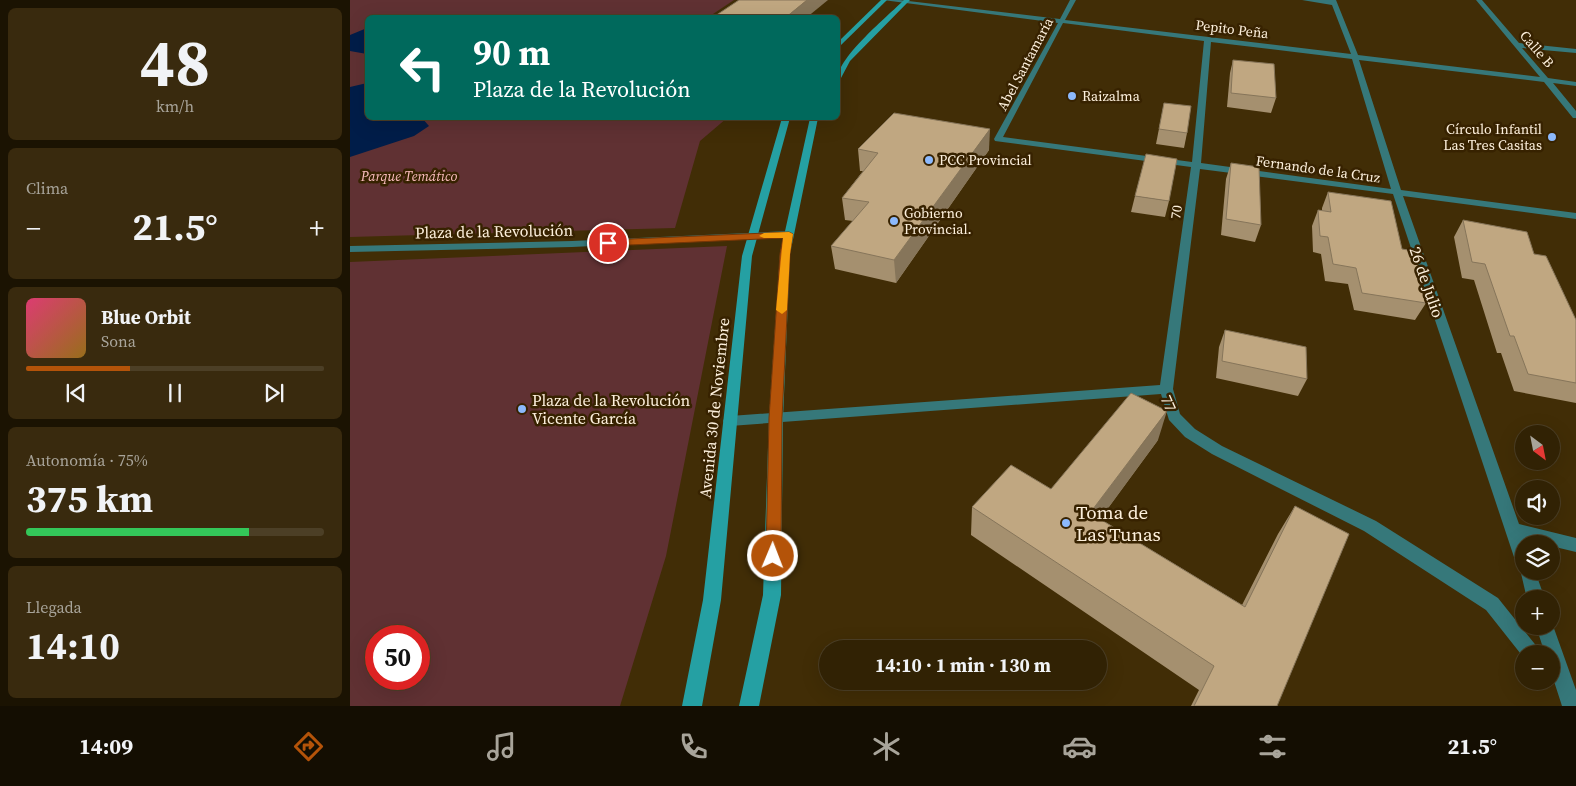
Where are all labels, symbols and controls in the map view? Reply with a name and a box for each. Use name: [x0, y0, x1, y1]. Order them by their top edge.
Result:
street label: Abel Santamaría: [992, 13, 1058, 114]
street label: Pepito Peña: [1194, 15, 1271, 44]
text: 48: [140, 18, 210, 107]
street label: Calle B: [1515, 26, 1559, 72]
text: 90 m: [473, 29, 550, 77]
icon: left: [390, 35, 455, 100]
text: Plaza de la Revolución: [473, 74, 691, 104]
place label: Raizalma: [1082, 86, 1141, 106]
marker: Raizalma: [1066, 90, 1078, 102]
text: km/h: [156, 95, 194, 117]
place label: Círculo Infantil Las Tres Casitas: [1443, 119, 1542, 155]
marker: Círculo Infantil Las Tres Casitas: [1546, 131, 1558, 143]
place label: PCC Provincial: [939, 150, 1032, 170]
street label: Fernando de la Cruz: [1254, 150, 1382, 188]
marker: PCC Provincial: [923, 154, 935, 166]
park label: Parque Temático: [360, 166, 458, 186]
text: Clima: [26, 177, 68, 199]
text: 21.5°: [132, 201, 218, 253]
place label: Gobierno Provincial.: [904, 203, 972, 239]
street label: 70: [1165, 204, 1187, 220]
text: −: [26, 209, 41, 247]
text: +: [309, 209, 324, 247]
marker: Gobierno Provincial.: [888, 215, 900, 227]
street label: Plaza de la Revolución: [415, 219, 574, 243]
pin: [587, 222, 629, 264]
icon: arrive: [594, 229, 622, 257]
street label: 26 de Julio: [1405, 244, 1449, 321]
text: Blue Orbit: [101, 304, 191, 330]
street label: Avenida 30 de Noviembre: [694, 317, 734, 499]
text: Sona: [101, 330, 136, 352]
icon: previous: [62, 379, 90, 407]
icon: pause: [161, 379, 189, 407]
icon: next: [260, 379, 288, 407]
place label: Plaza de la Revolución Vicente García: [532, 389, 691, 429]
street label: 77: [1156, 391, 1182, 415]
marker: Plaza de la Revolución Vicente García: [516, 403, 528, 415]
north arrow: [1515, 425, 1560, 470]
map controls: [1515, 425, 1560, 690]
text: Autonomía · 75%: [26, 449, 148, 471]
text: 375 km: [26, 473, 153, 525]
button: sound: [1515, 480, 1560, 525]
place label: Toma de Las Tunas: [1076, 499, 1161, 547]
marker: Toma de Las Tunas: [1060, 517, 1072, 529]
position arrow: [746, 529, 798, 581]
button: layers: [1515, 535, 1560, 580]
button: +: [1515, 590, 1560, 635]
text: Llegada: [26, 596, 82, 618]
text: 14:10: [26, 620, 120, 672]
speed limit sign: 50: [365, 625, 430, 690]
button: −: [1515, 645, 1560, 690]
text: 14:10 · 1 min · 130 m: [875, 652, 1051, 678]
icon: directions: [291, 729, 326, 764]
icon: music: [484, 729, 519, 764]
icon: phone: [676, 729, 711, 764]
icon: climate: [869, 729, 904, 764]
icon: car: [1062, 729, 1097, 764]
icon: filters: [1255, 729, 1290, 764]
text: 14:09: [79, 731, 133, 761]
text: 21.5°: [1447, 731, 1497, 761]

